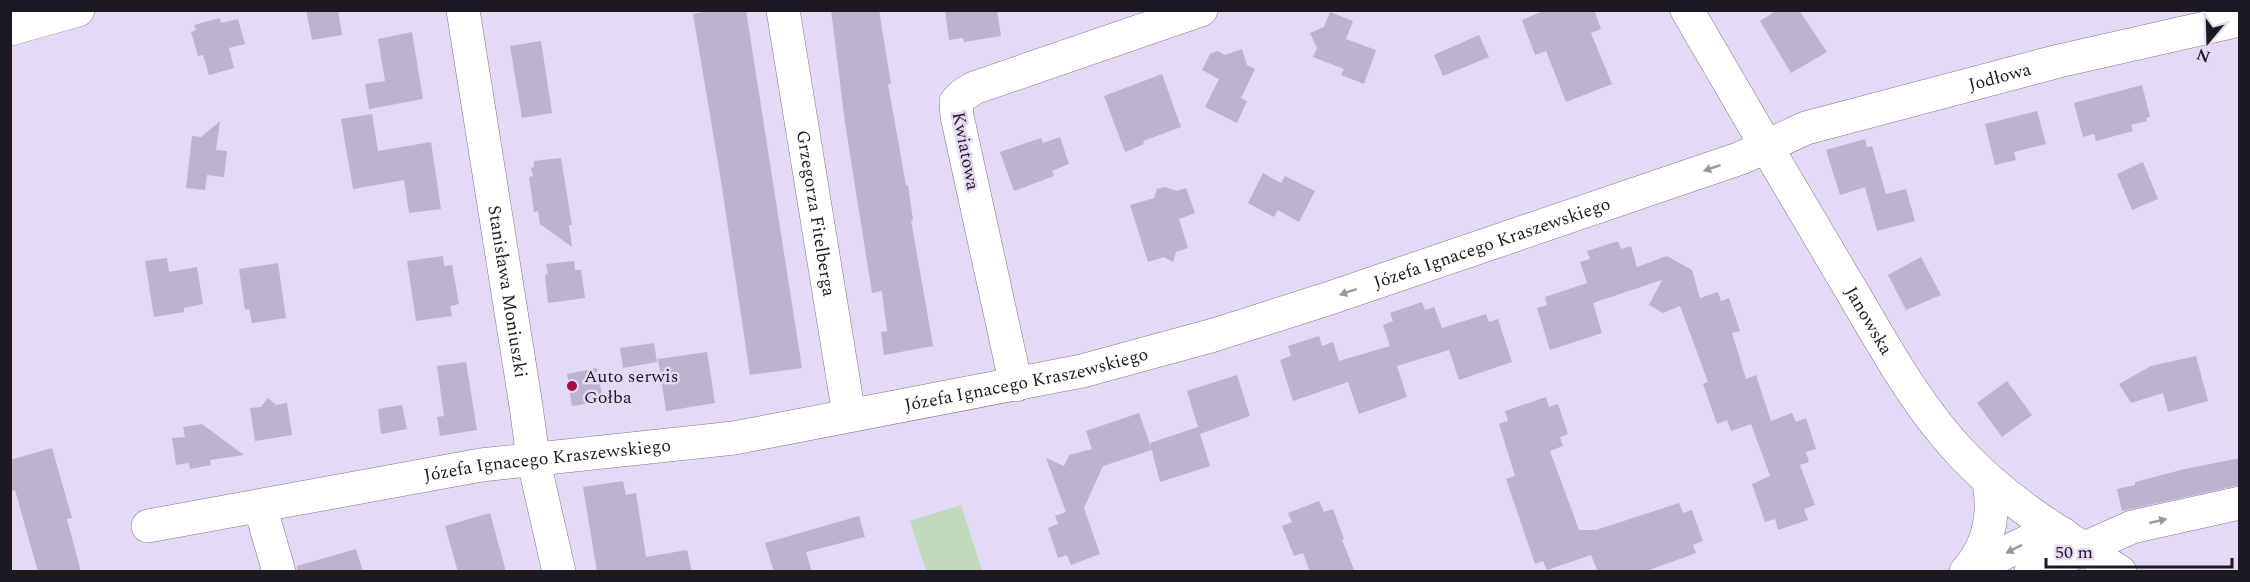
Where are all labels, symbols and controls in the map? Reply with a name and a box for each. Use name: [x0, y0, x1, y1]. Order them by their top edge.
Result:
north arrow: [2178, 12, 2238, 72]
text: N: [2193, 42, 2214, 69]
street label: Jodłowa: [1965, 56, 2034, 98]
street label: Kwiatowa: [945, 110, 986, 193]
street label: Grzegorza Fitelberga: [789, 128, 843, 299]
one-way arrow: [1703, 164, 1721, 173]
street label: Józefa Ignacego Kraszewskiego: [1370, 190, 1614, 296]
street label: Stanisława Moniuszki: [480, 203, 534, 380]
street label: Janowska: [1838, 281, 1899, 360]
one-way arrow: [1339, 287, 1357, 297]
street label: Józefa Ignacego Kraszewskiego: [902, 341, 1151, 419]
place label: Auto serwis Gołba: [584, 363, 678, 411]
marker: Auto serwis Gołba: [565, 379, 579, 393]
street label: Józefa Ignacego Kraszewskiego: [422, 432, 672, 489]
one-way arrow: [2149, 516, 2168, 525]
scale bar: [2046, 531, 2232, 569]
text: 50 m: [2055, 539, 2093, 566]
one-way arrow: [2005, 543, 2023, 553]

